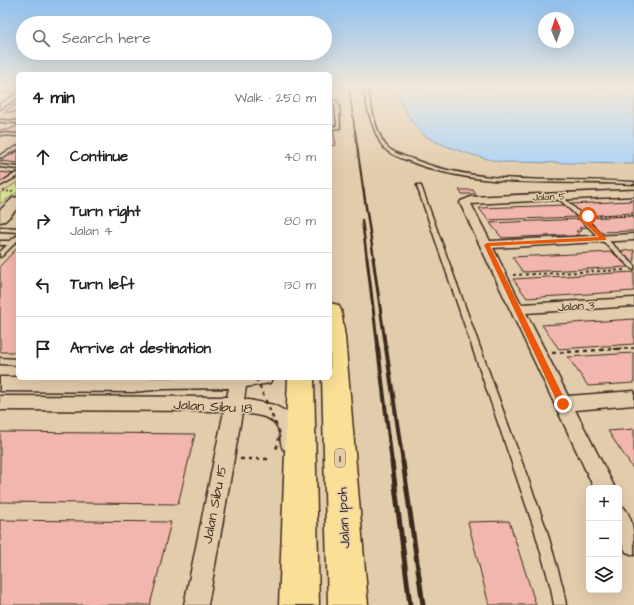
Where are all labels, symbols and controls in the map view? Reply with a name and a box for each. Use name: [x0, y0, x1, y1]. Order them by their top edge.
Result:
north arrow: [538, 12, 574, 48]
search box: [16, 16, 332, 60]
icon: search: [30, 27, 52, 49]
text: Search here: [62, 28, 151, 49]
text: 4 min: [32, 86, 75, 110]
text: Walk · 250 m: [235, 89, 316, 107]
icon: ahead: [32, 146, 54, 168]
text: Continue: [70, 146, 128, 167]
text: 40 m: [284, 148, 316, 166]
street label: Jalan 5: [532, 189, 566, 205]
text: Turn right: [70, 201, 141, 222]
route start: [579, 207, 597, 225]
icon: right: [32, 210, 54, 232]
text: 80 m: [284, 212, 316, 230]
text: Jalan 4: [70, 222, 113, 240]
icon: left: [32, 274, 54, 296]
text: Turn left: [70, 274, 134, 295]
text: 130 m: [284, 276, 316, 294]
street label: Jalan 3: [557, 297, 595, 316]
icon: arrive: [32, 338, 54, 360]
text: Arrive at destination: [70, 338, 211, 359]
street label: Jalan Sibu 18: [173, 395, 253, 419]
route end: [554, 395, 572, 413]
road number: 1: [335, 449, 345, 467]
street label: Jalan Sibu 15: [198, 463, 232, 545]
map controls: [586, 485, 622, 593]
button: +: [586, 485, 622, 521]
street label: Jalan Ipoh: [332, 487, 356, 549]
button: −: [586, 521, 622, 557]
button: layers: [586, 557, 622, 593]

